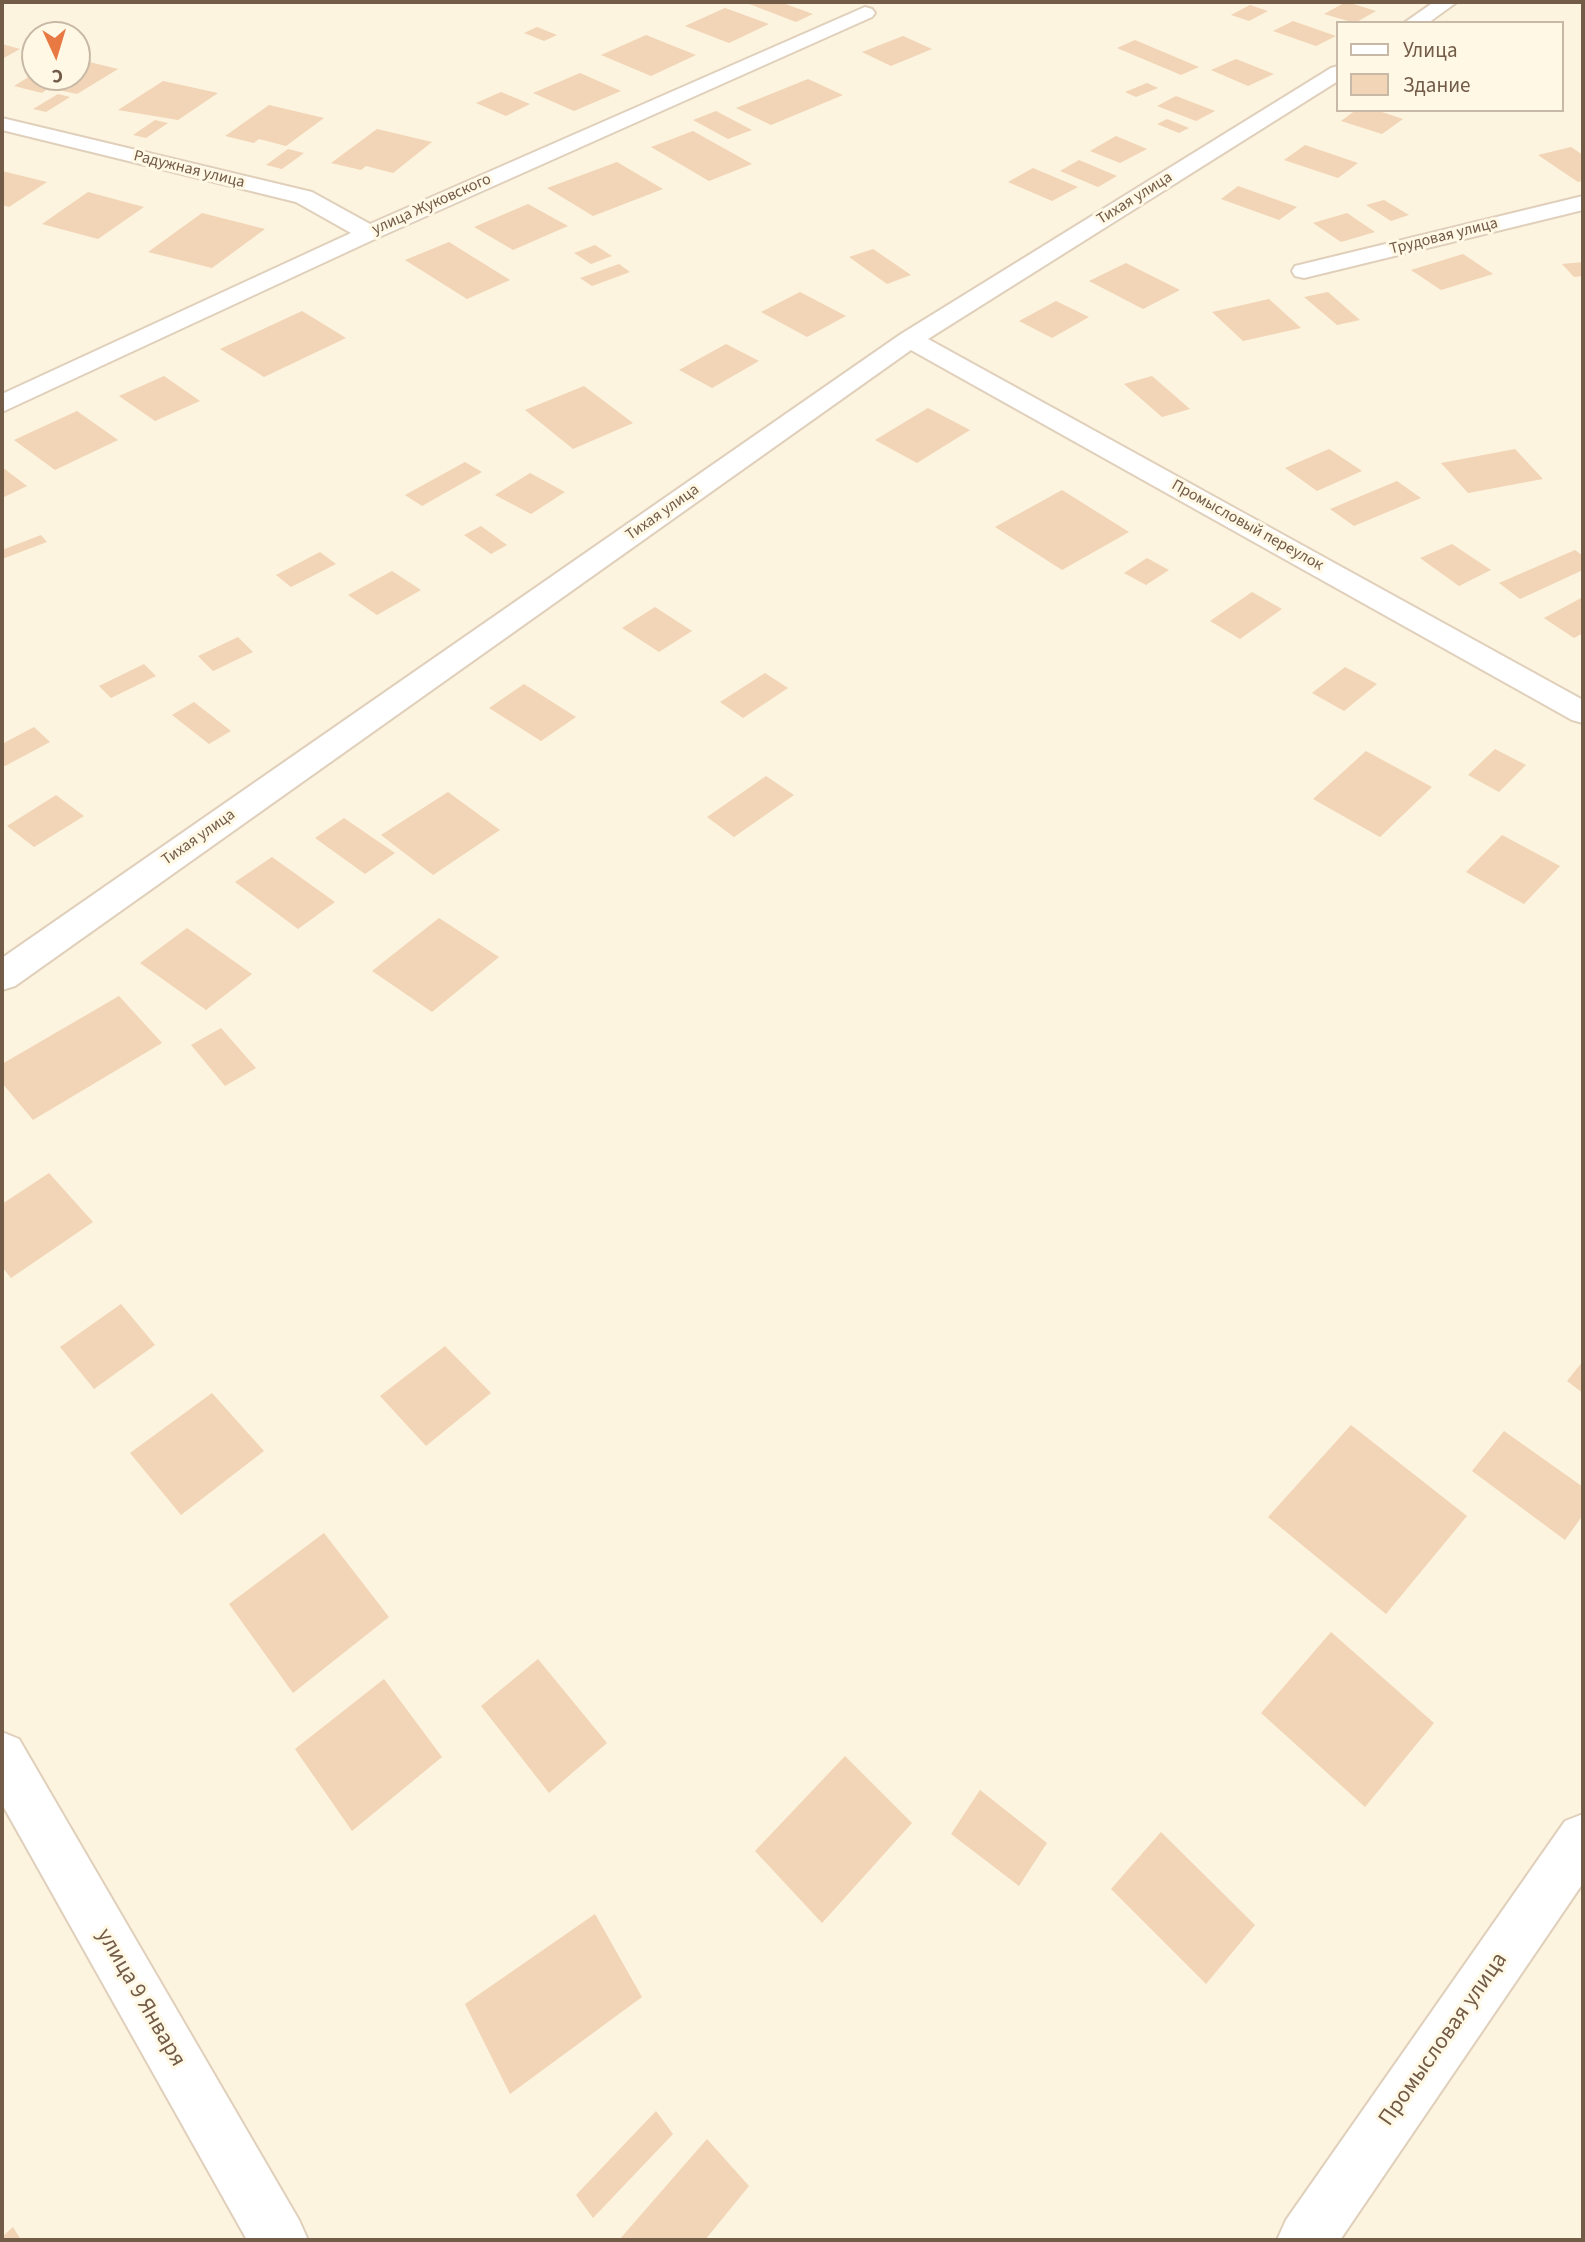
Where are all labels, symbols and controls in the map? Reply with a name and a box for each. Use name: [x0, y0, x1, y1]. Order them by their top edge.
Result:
north arrow: [21, 21, 91, 91]
legend: [1336, 21, 1564, 112]
text: Улица: [1403, 35, 1458, 65]
text: С: [51, 62, 64, 89]
text: Здание: [1403, 70, 1471, 100]
street label: Радужная улица: [132, 147, 246, 193]
street label: Тихая улица: [1094, 168, 1176, 230]
street label: улица Жуковского: [370, 170, 494, 240]
street label: Трудовая улица: [1388, 214, 1500, 260]
street label: Промысловый переулок: [1168, 476, 1326, 576]
street label: Тихая улица: [623, 481, 703, 545]
street label: Тихая улица: [159, 806, 239, 870]
street label: улица 9 Января: [89, 1924, 191, 2072]
street label: Промысловая улица: [1374, 1948, 1514, 2132]

